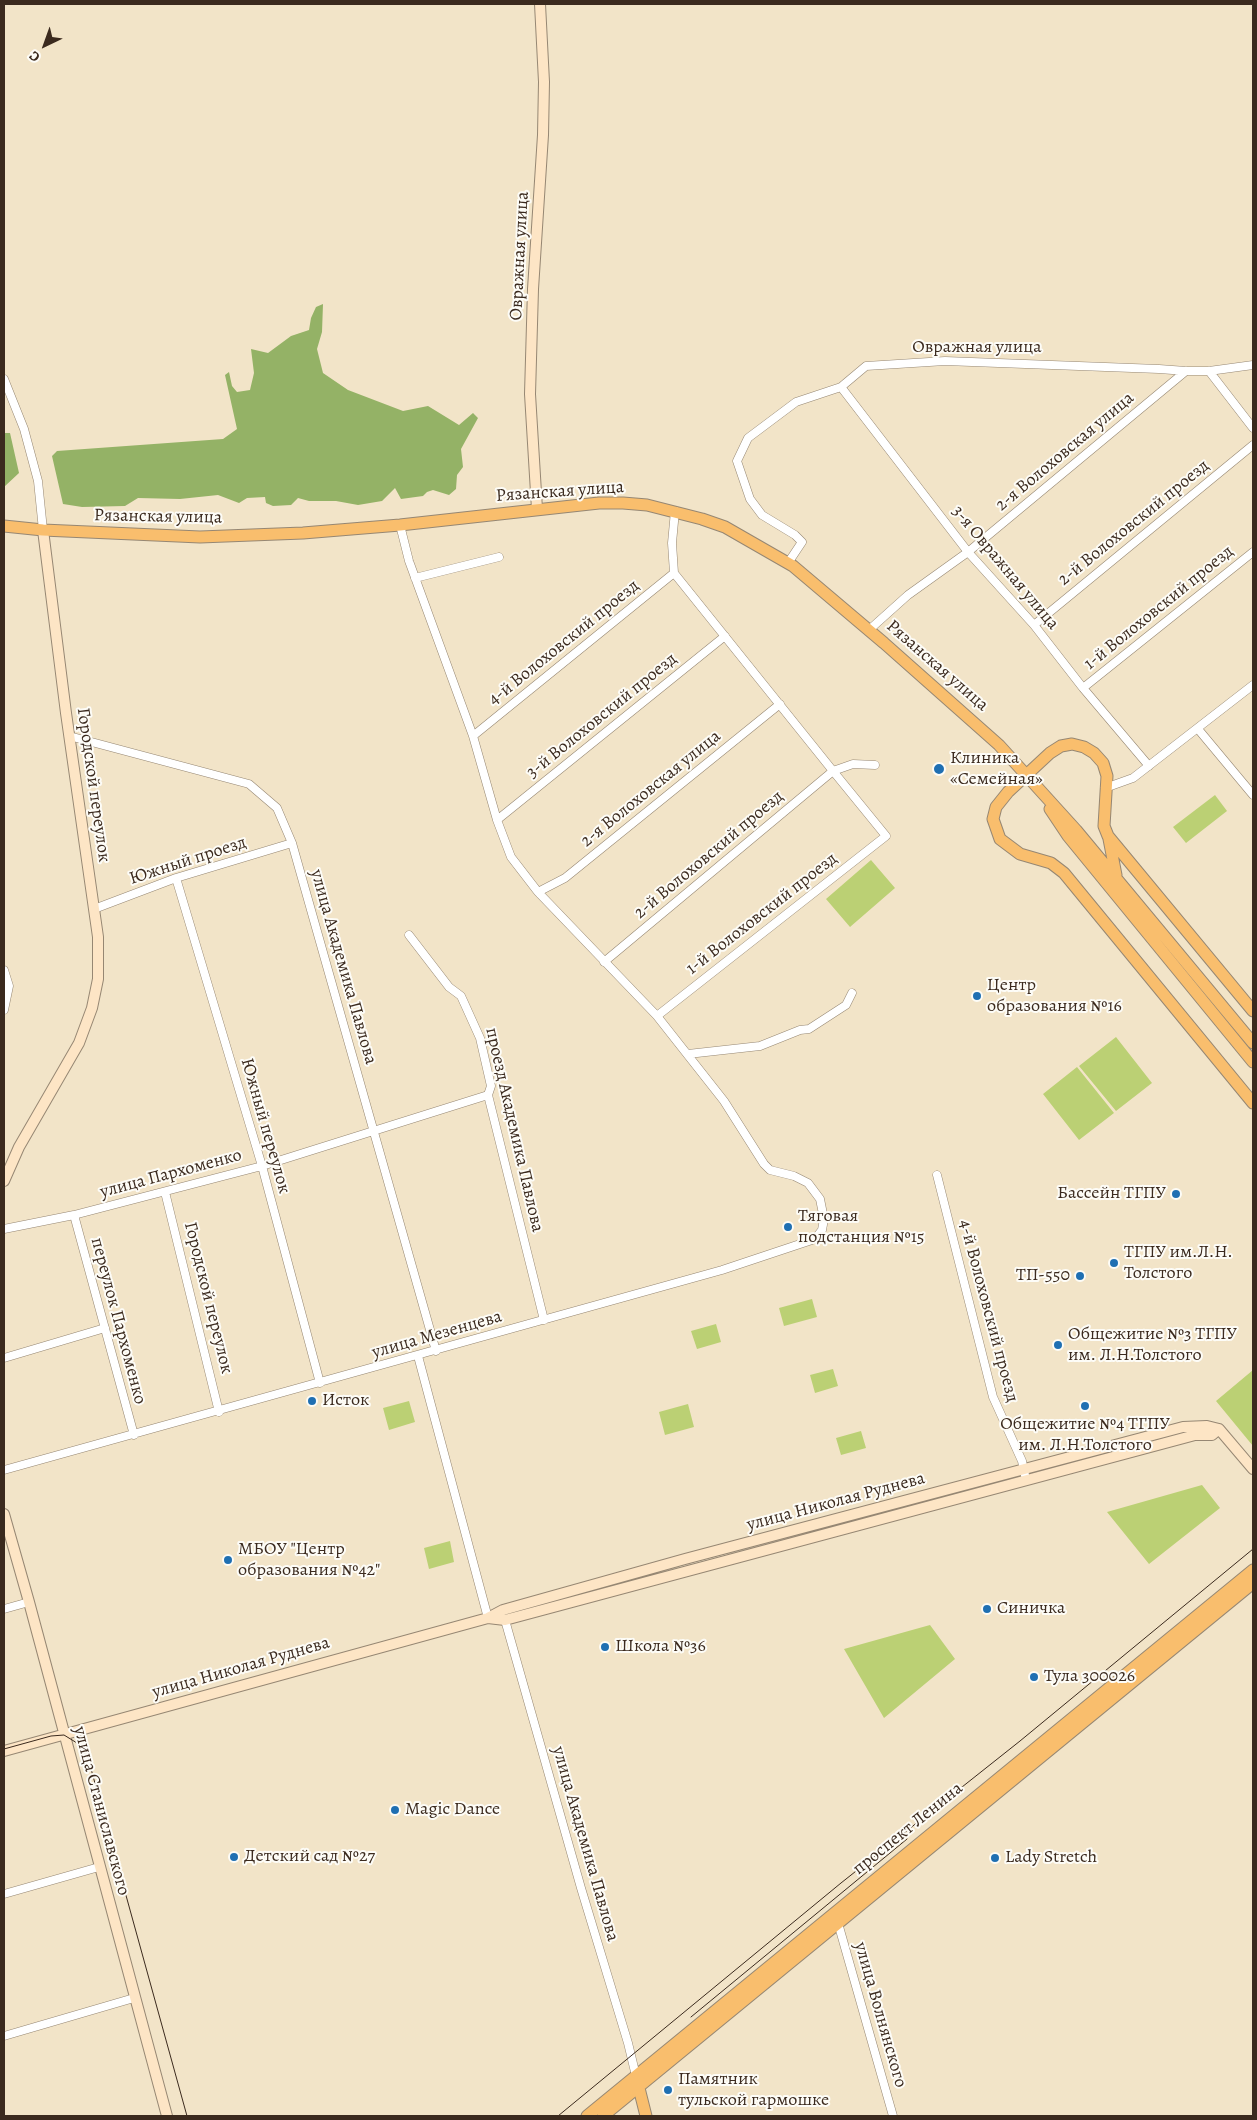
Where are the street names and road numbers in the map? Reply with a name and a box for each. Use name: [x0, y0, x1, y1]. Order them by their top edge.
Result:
street label: Овражная улица: [506, 191, 534, 321]
street label: Овражная улица: [912, 337, 1042, 359]
street label: 2-я Волоховская улица: [991, 388, 1139, 516]
street label: 2-й Волоховский проезд: [1054, 455, 1214, 591]
street label: Рязанская улица: [495, 477, 625, 507]
street label: 3-я Овражная улица: [947, 501, 1063, 635]
street label: Рязанская улица: [94, 505, 222, 529]
street label: 1-й Волоховский проезд: [1080, 541, 1238, 675]
street label: 4-й Волоховский проезд: [484, 575, 644, 711]
street label: Рязанская улица: [881, 616, 993, 716]
street label: 3-й Волоховский проезд: [522, 649, 682, 783]
street label: Городской переулок: [71, 706, 115, 864]
street label: 2-я Волоховская улица: [577, 726, 725, 852]
street label: 2-й Волоховский проезд: [630, 786, 788, 924]
street label: Южный проезд: [127, 832, 249, 890]
street label: 1-й Волоховский проезд: [682, 848, 842, 980]
street label: улица Академика Павлова: [305, 867, 381, 1067]
street label: проезд Академика Павлова: [480, 1026, 548, 1234]
street label: Южный переулок: [235, 1056, 295, 1196]
street label: улица Пархоменко: [98, 1145, 244, 1203]
street label: 4-й Волоховский проезд: [953, 1217, 1023, 1405]
street label: Городской переулок: [179, 1220, 237, 1376]
street label: переулок Пархоменко: [85, 1235, 151, 1407]
street label: улица Мезенцева: [370, 1306, 504, 1364]
street label: улица Николая Руднева: [744, 1468, 928, 1536]
street label: улица Николая Руднева: [150, 1632, 332, 1704]
street label: улица Станиславского: [68, 1724, 134, 1898]
street label: улица Академика Павлова: [547, 1744, 623, 1944]
street label: проспект Ленина: [849, 1778, 967, 1880]
street label: улица Волнянского: [849, 1940, 911, 2090]

